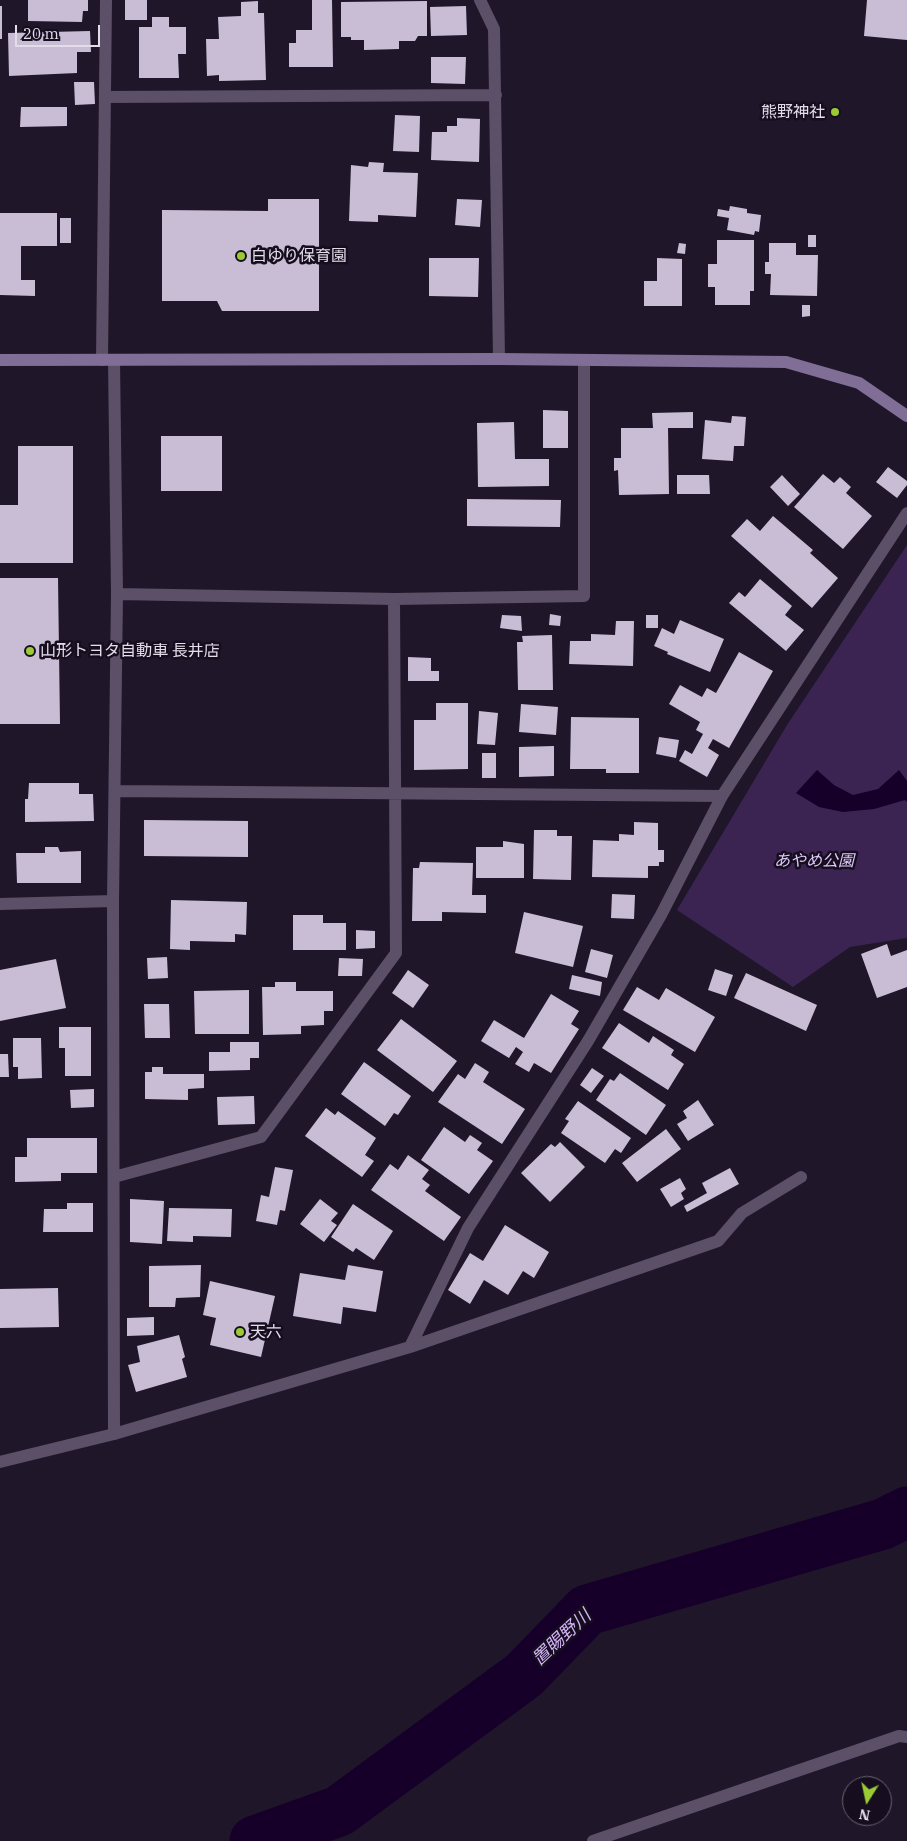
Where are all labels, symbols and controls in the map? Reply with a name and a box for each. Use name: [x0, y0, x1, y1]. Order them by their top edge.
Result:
scale bar: [18, 15, 102, 47]
text: 20 m: [23, 24, 59, 43]
place label: 熊野神社: [761, 102, 825, 122]
marker: 熊野神社: [829, 106, 841, 118]
place label: 白ゆり保育園: [251, 246, 347, 266]
marker: 白ゆり保育園: [235, 250, 247, 262]
place label: 山形トヨタ自動車 長井店: [40, 641, 220, 661]
marker: 山形トヨタ自動車 長井店: [24, 645, 36, 657]
park label: あやめ公園: [774, 851, 854, 871]
place label: 天六: [250, 1322, 282, 1342]
marker: 天六: [234, 1326, 246, 1338]
water label: 置賜野川: [528, 1606, 596, 1670]
north arrow: [842, 1776, 892, 1826]
text: N: [858, 1805, 872, 1825]

